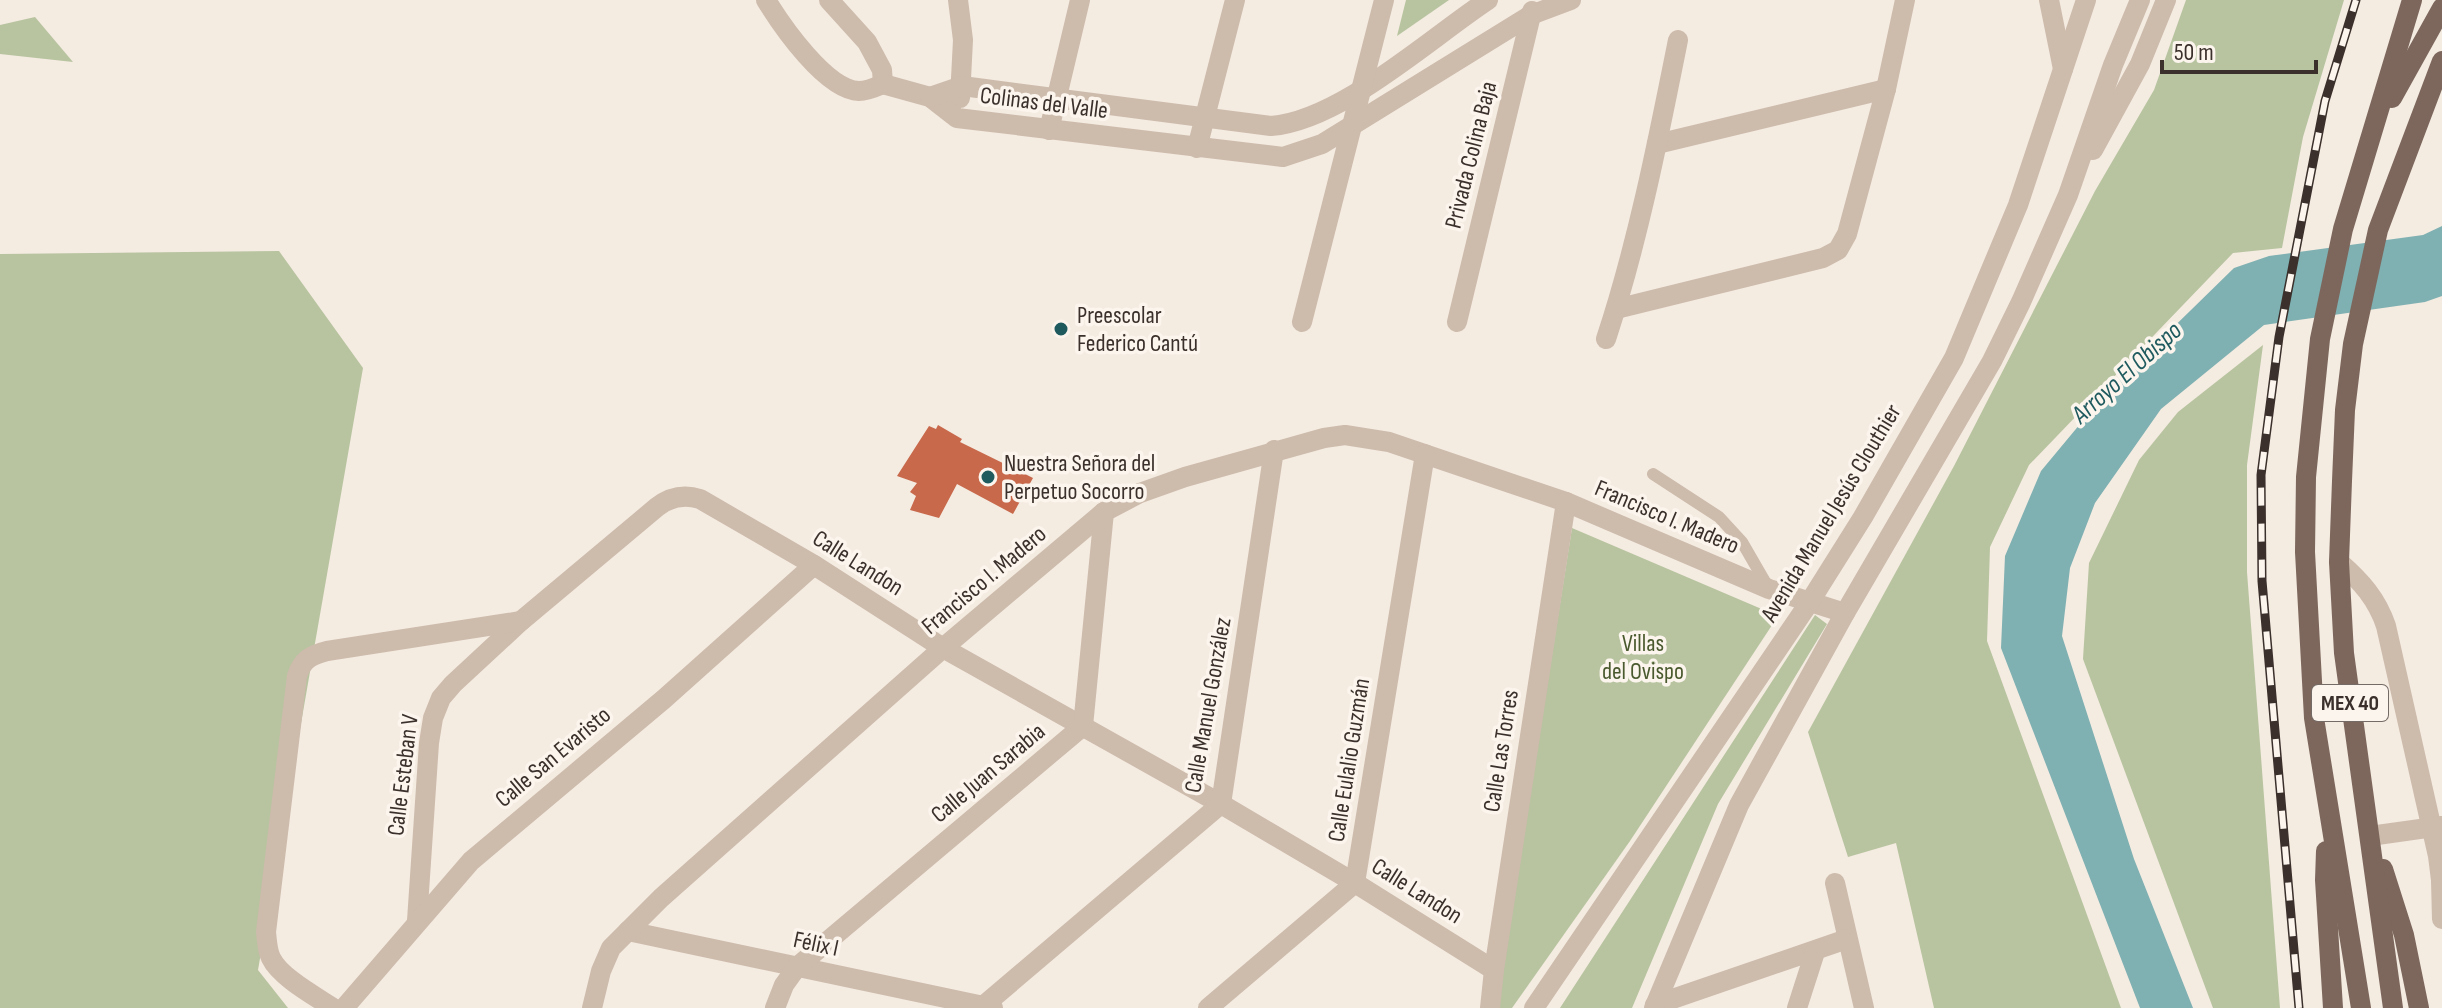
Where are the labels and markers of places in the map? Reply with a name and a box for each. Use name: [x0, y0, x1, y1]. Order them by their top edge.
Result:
place label: Preescolar Federico Cantú: [1077, 301, 1198, 358]
marker: Preescolar Federico Cantú: [1052, 320, 1070, 338]
place label: Nuestra Señora del Perpetuo Socorro: [1004, 449, 1155, 506]
marker: Nuestra Señora del Perpetuo Socorro: [979, 468, 997, 486]

